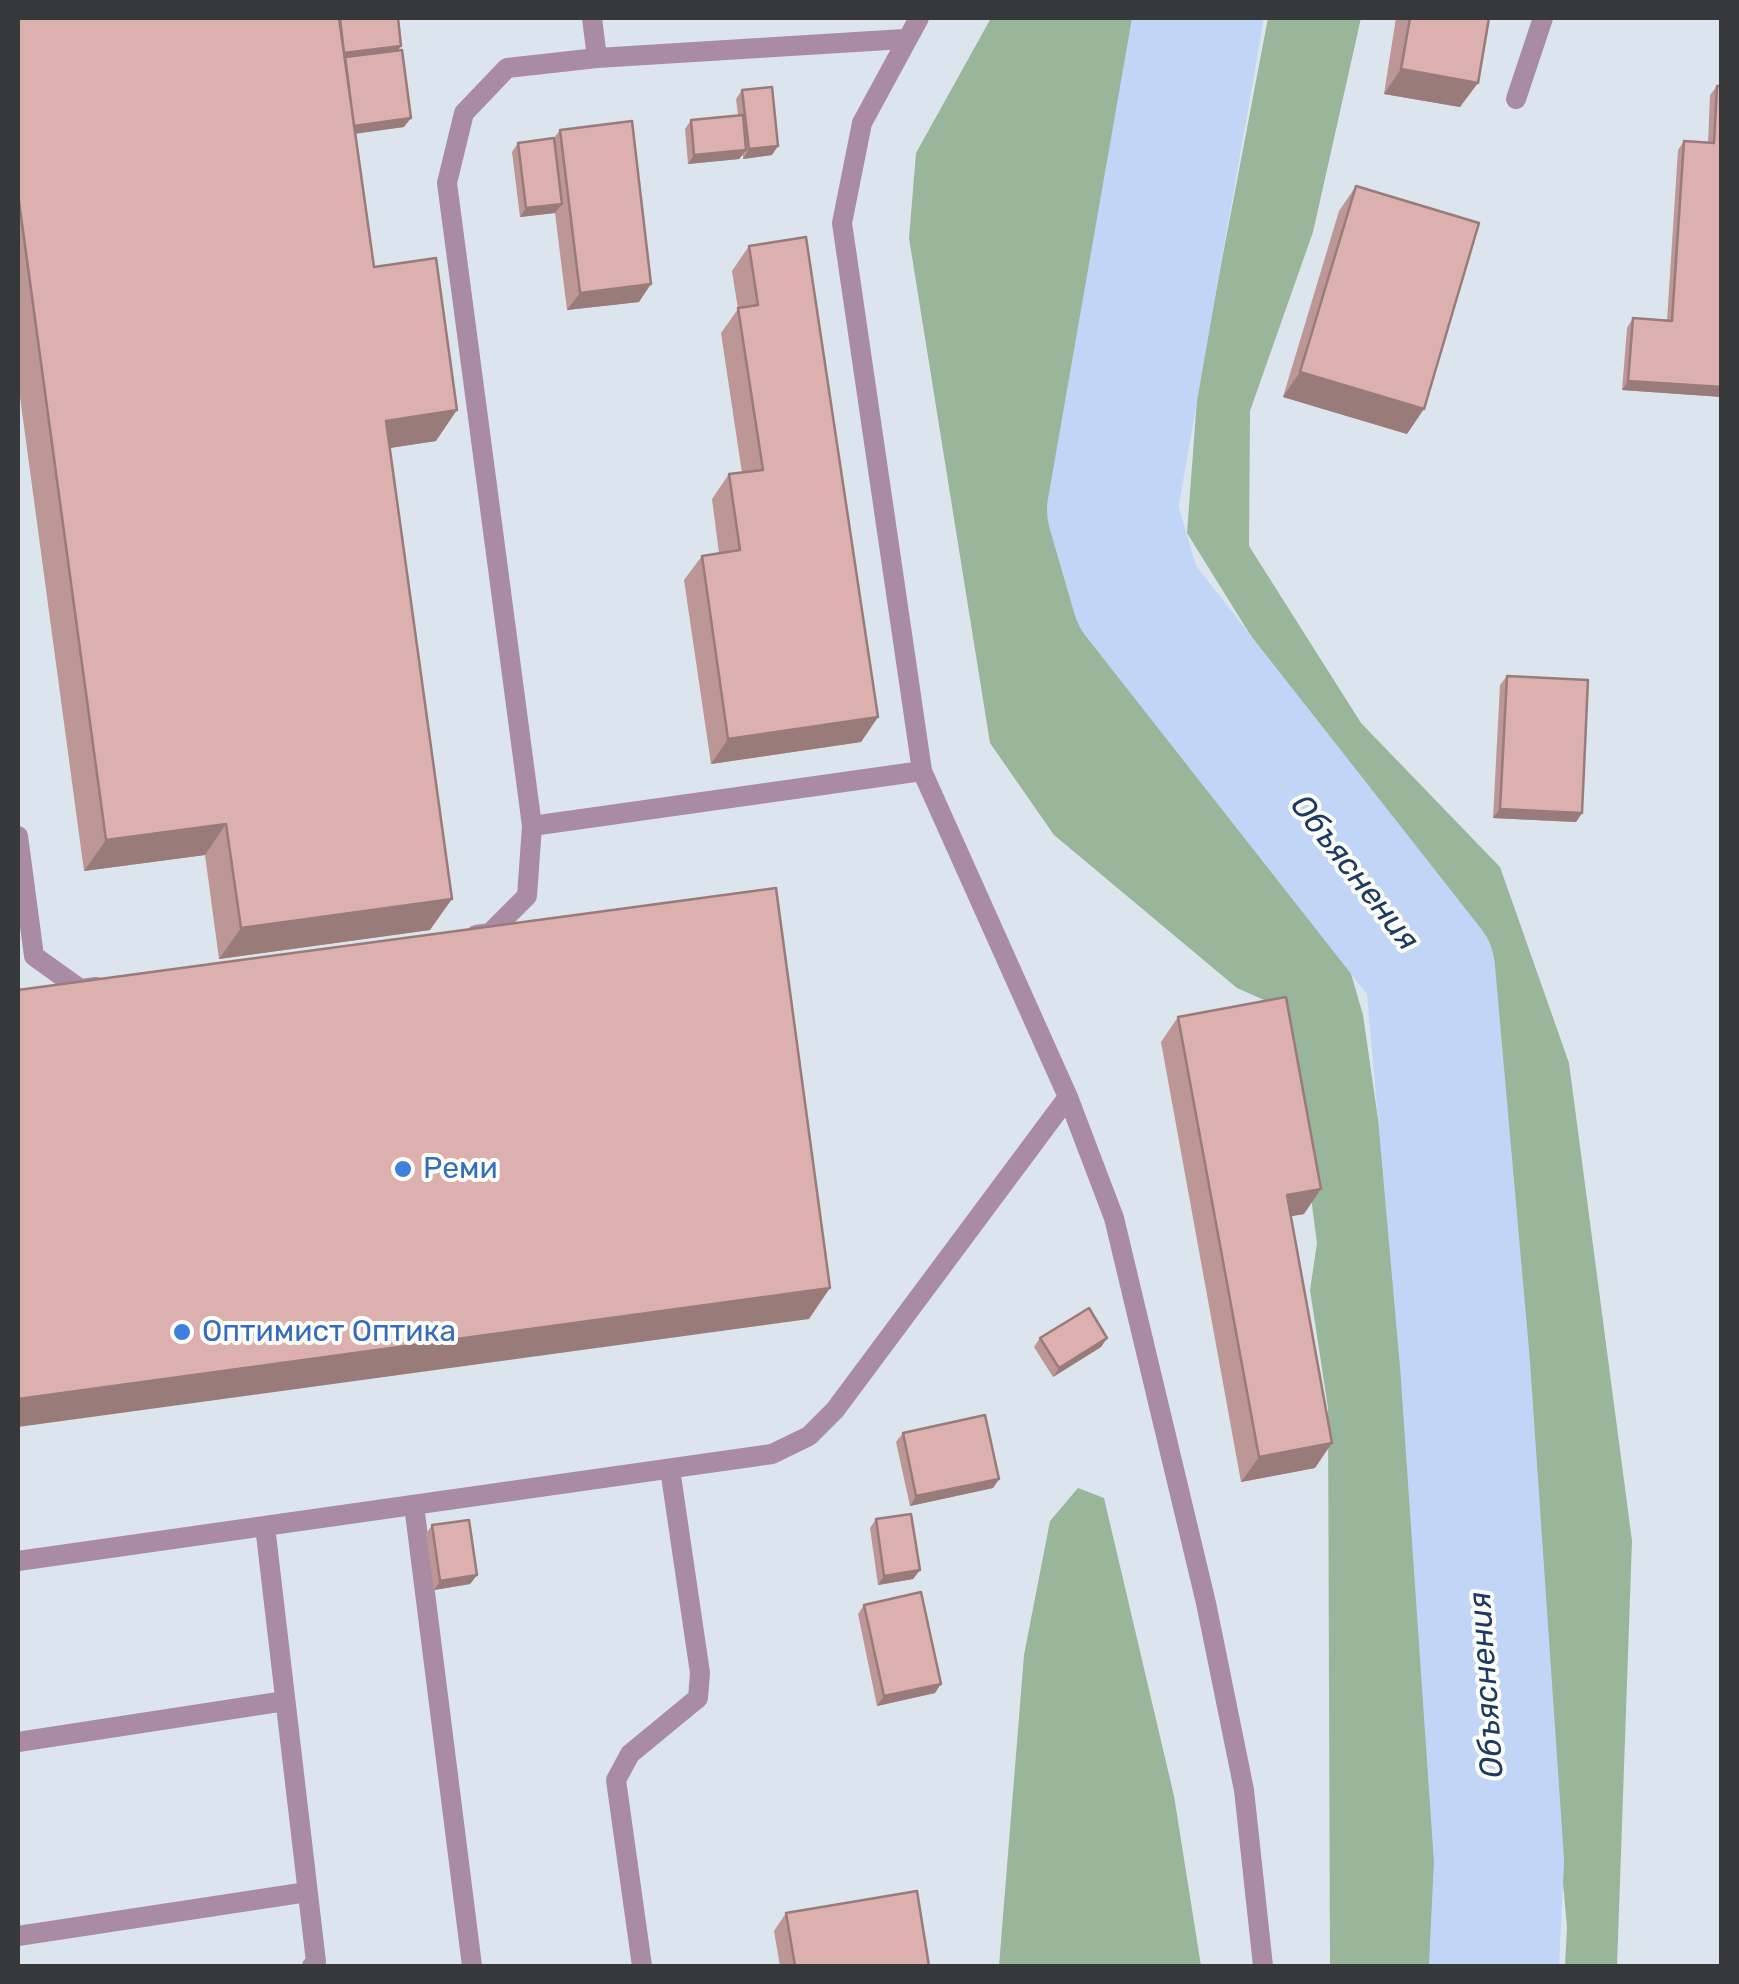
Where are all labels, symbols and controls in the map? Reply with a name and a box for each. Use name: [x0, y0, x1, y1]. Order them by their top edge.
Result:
water label: Объяснения: [1281, 788, 1427, 958]
place label: Реми: [423, 1151, 498, 1187]
marker: Реми: [392, 1158, 414, 1180]
place label: Оптимист Оптика: [202, 1314, 456, 1350]
marker: Оптимист Оптика: [171, 1321, 193, 1343]
water label: Объяснения: [1461, 1590, 1513, 1780]

